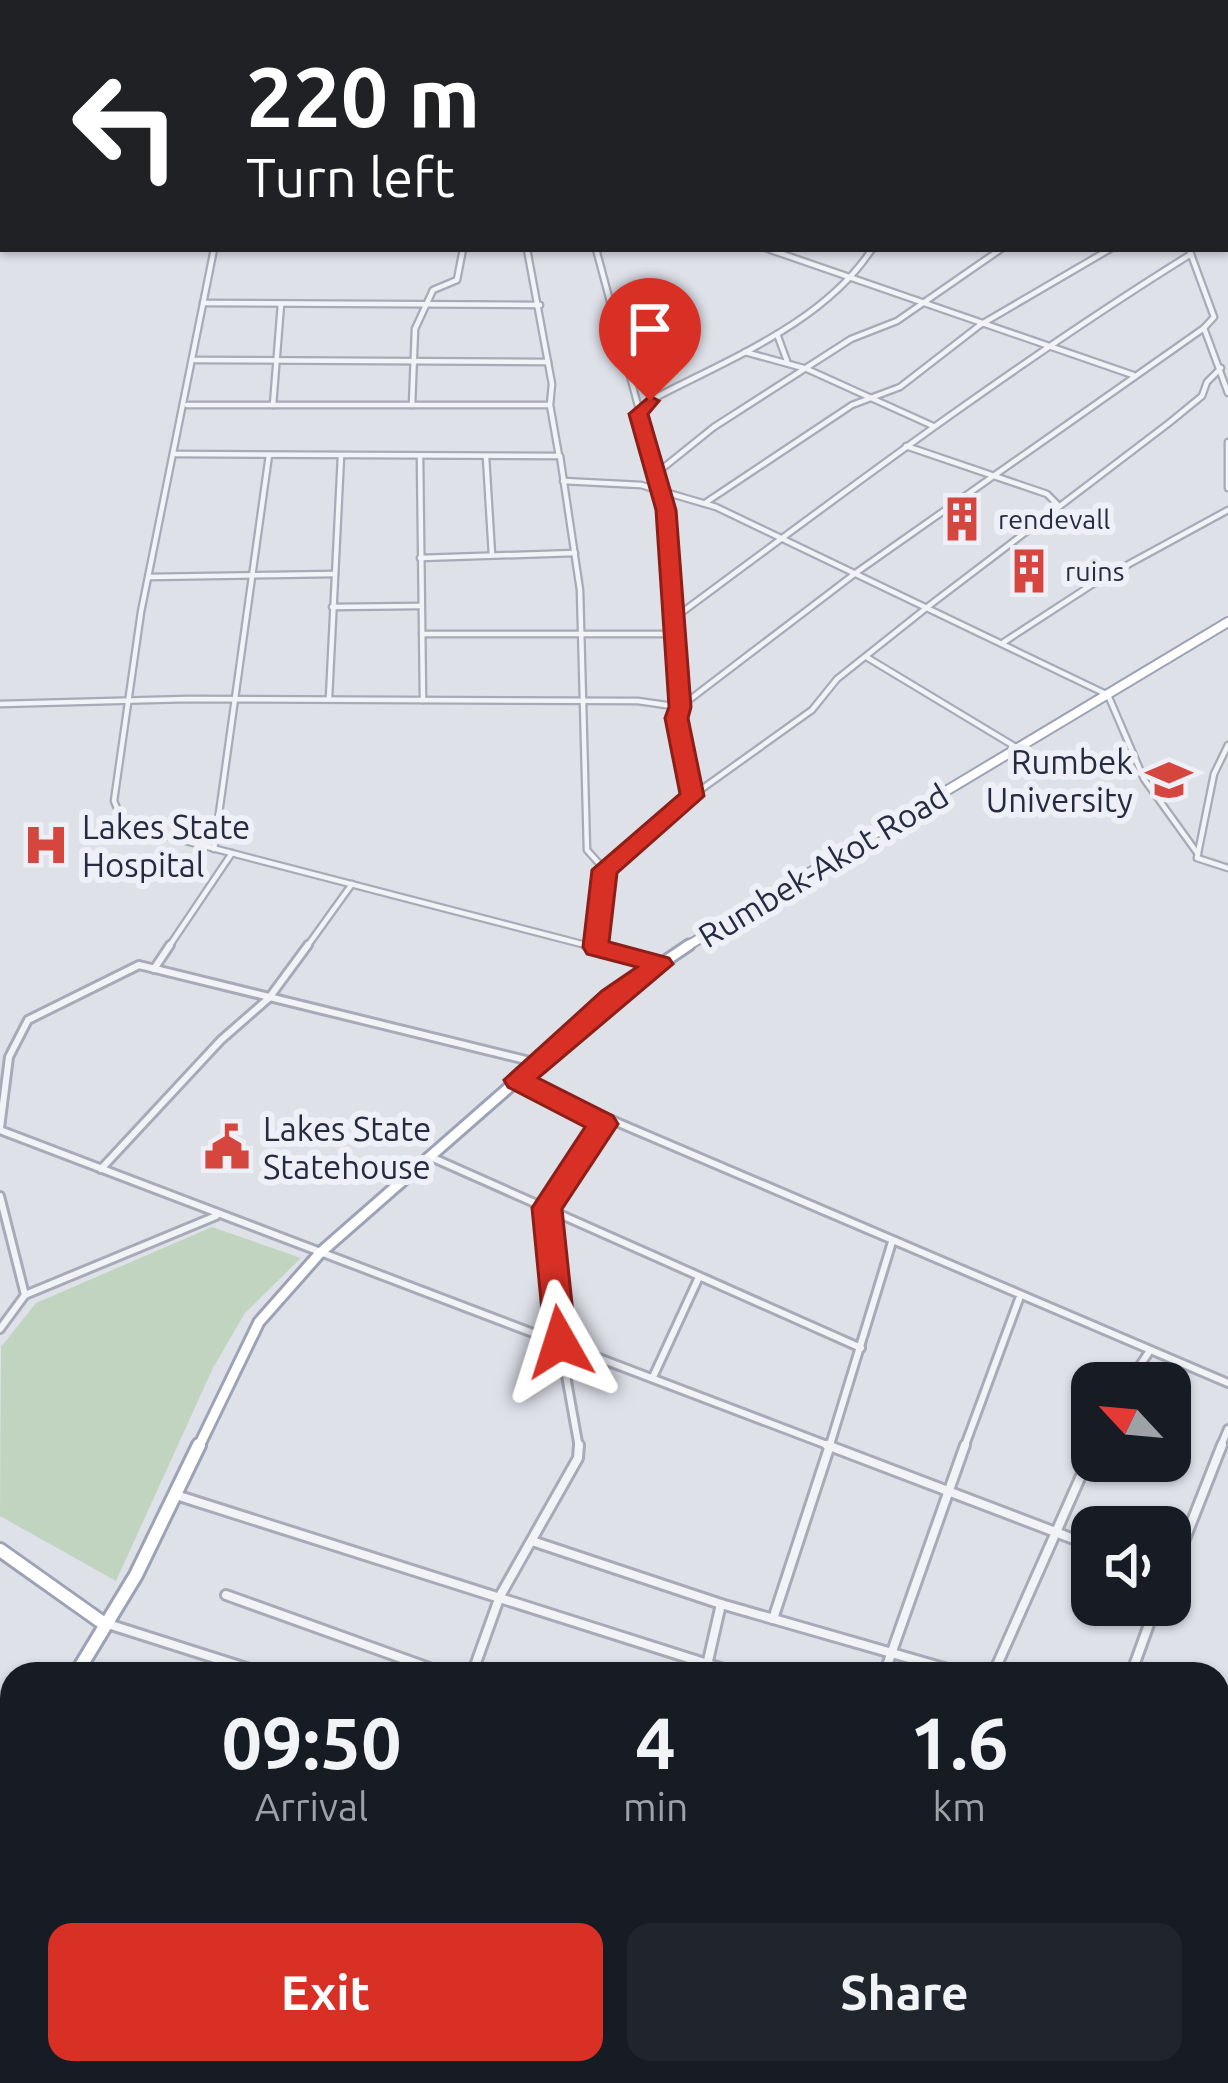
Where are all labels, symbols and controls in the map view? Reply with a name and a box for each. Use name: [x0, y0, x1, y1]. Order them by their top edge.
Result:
icon: left: [48, 48, 204, 204]
text: 220 m: [246, 49, 480, 143]
text: Turn left: [246, 147, 455, 207]
pin: [599, 278, 701, 401]
icon: arrive: [617, 296, 683, 362]
building icon: rendevall: [937, 494, 987, 544]
place label: rendevall: [998, 504, 1110, 534]
building icon: ruins: [1004, 546, 1054, 596]
place label: ruins: [1065, 556, 1124, 586]
place label: Rumbek University: [986, 743, 1133, 818]
school or university icon: Rumbek University: [1144, 755, 1194, 805]
street label: Rumbek-Akot Road: [692, 776, 954, 954]
place label: Lakes State Hospital: [82, 808, 250, 883]
hospital icon: Lakes State Hospital: [21, 820, 71, 870]
place label: Lakes State Statehouse: [263, 1110, 431, 1185]
public building icon: Lakes State Statehouse: [202, 1122, 252, 1172]
position arrow: [497, 1279, 623, 1405]
north arrow: [1071, 1362, 1191, 1482]
map controls: [1071, 1362, 1191, 1626]
button: sound: [1071, 1506, 1191, 1626]
text: 09:50: [221, 1702, 402, 1783]
text: 4: [635, 1702, 676, 1783]
text: 1.6: [910, 1702, 1009, 1783]
text: Arrival: [255, 1785, 368, 1828]
text: min: [623, 1785, 688, 1828]
text: km: [932, 1785, 986, 1828]
button: Exit: [48, 1923, 603, 2061]
button: Share: [627, 1923, 1182, 2061]

